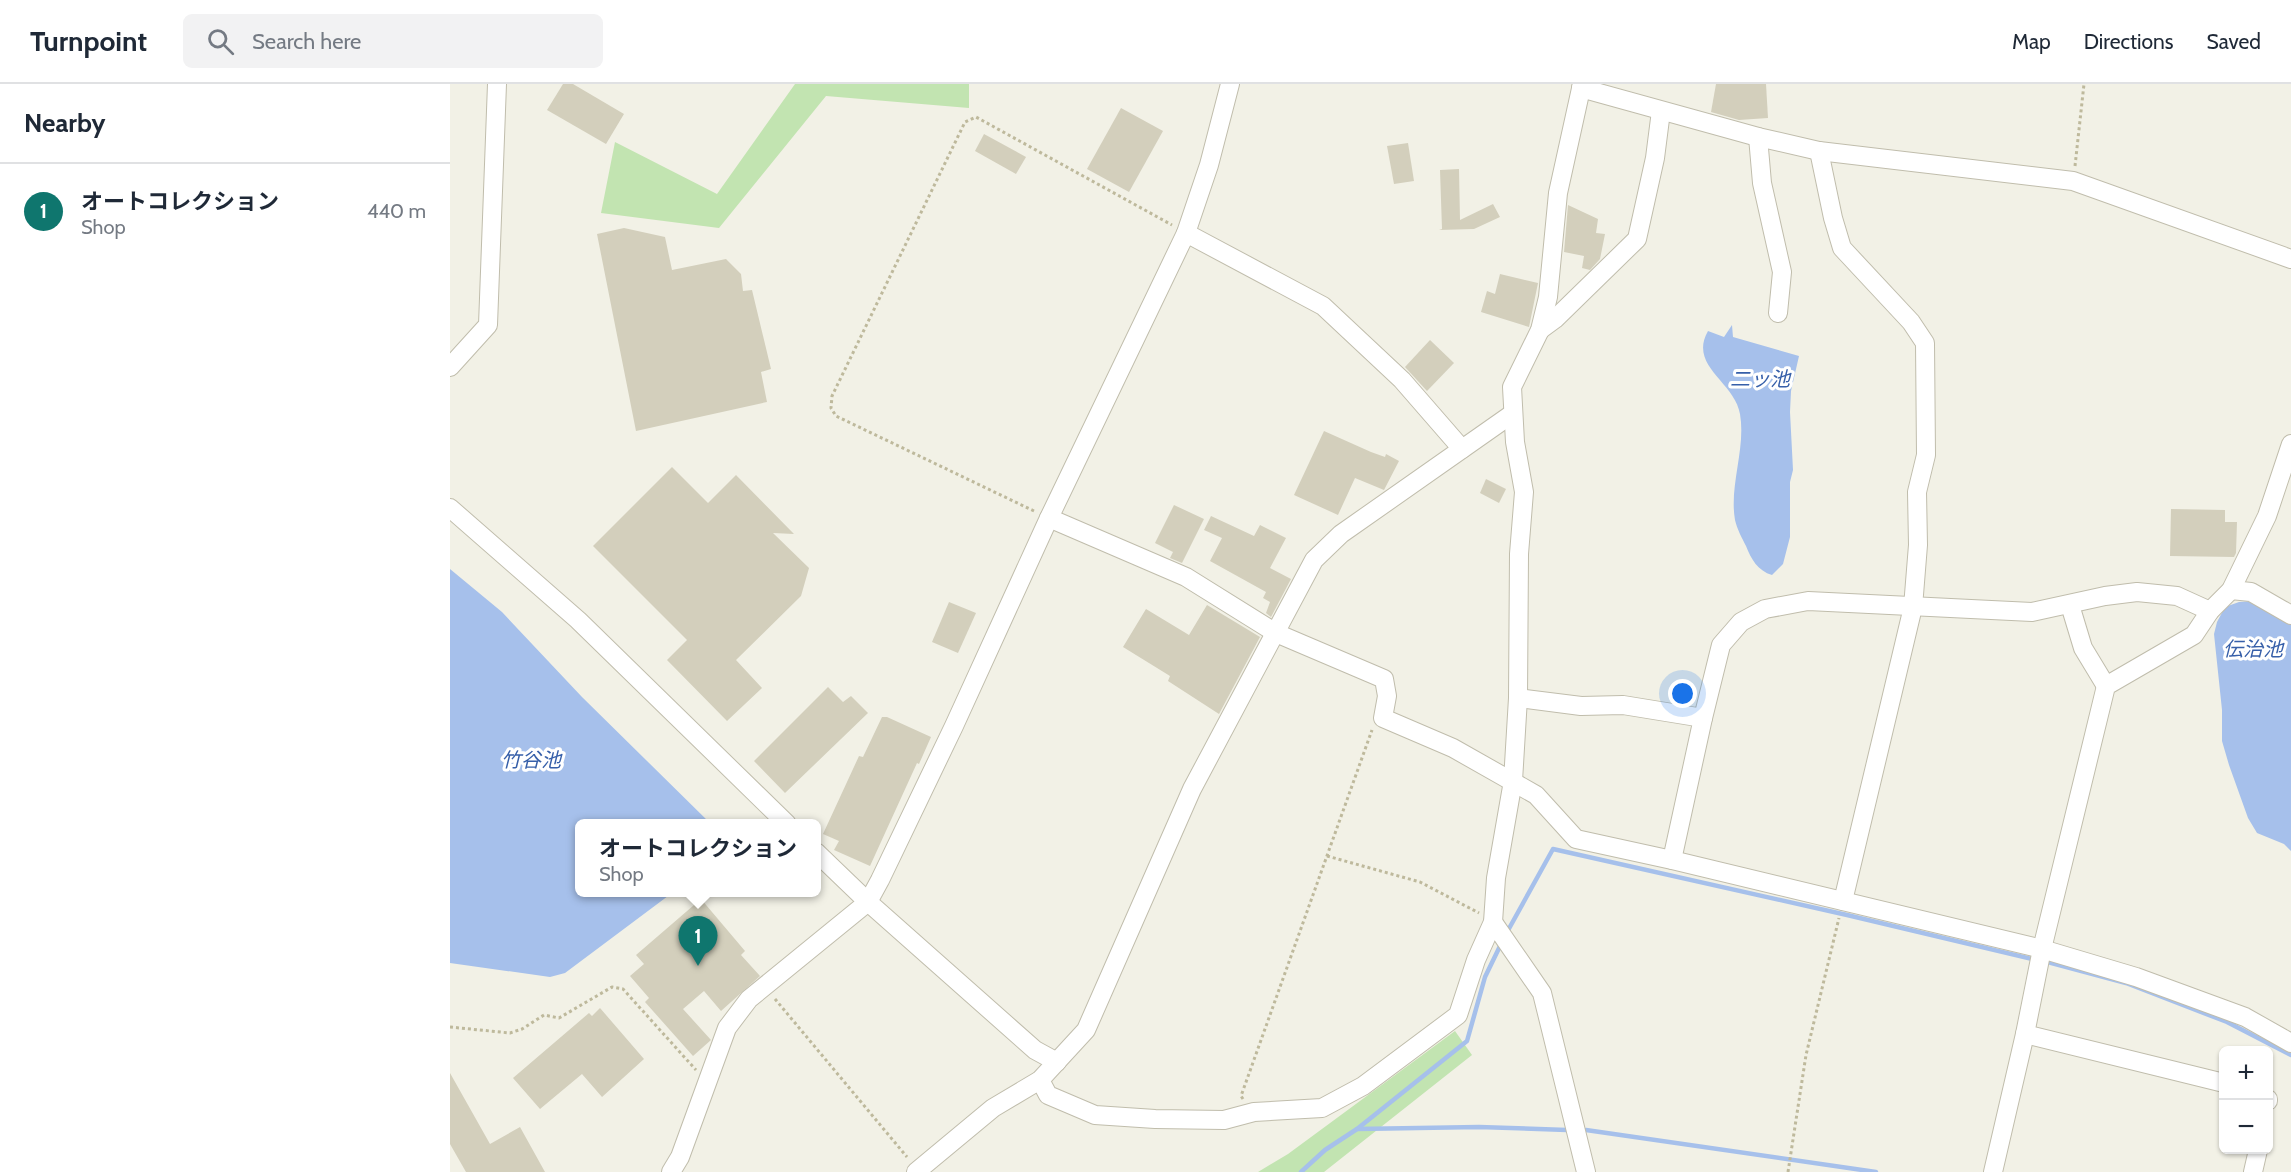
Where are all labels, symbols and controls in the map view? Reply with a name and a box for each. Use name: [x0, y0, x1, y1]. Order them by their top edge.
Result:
search box: [183, 14, 603, 68]
text: Turnpoint: [30, 24, 147, 58]
icon: search: [204, 25, 237, 58]
text: Search here: [252, 28, 361, 55]
text: Map: [2012, 29, 2051, 54]
text: Directions: [2084, 29, 2173, 54]
text: Saved: [2206, 29, 2261, 54]
text: Nearby: [24, 107, 105, 139]
text: オートコレクション: [81, 188, 279, 215]
text: 1: [40, 199, 47, 223]
text: 440 m: [367, 199, 426, 223]
text: Shop: [81, 215, 126, 239]
water label: 二ッ池: [1730, 367, 1792, 391]
water label: 伝治池: [2223, 637, 2285, 661]
your location: [1668, 679, 1697, 708]
water label: 竹谷池: [501, 748, 563, 772]
popup: [575, 819, 821, 897]
text: オートコレクション: [599, 835, 797, 862]
text: Shop: [599, 862, 644, 886]
pin: 1: [678, 916, 718, 966]
map controls: [2219, 1046, 2273, 1154]
button: +: [2219, 1046, 2273, 1100]
button: −: [2219, 1100, 2273, 1154]

